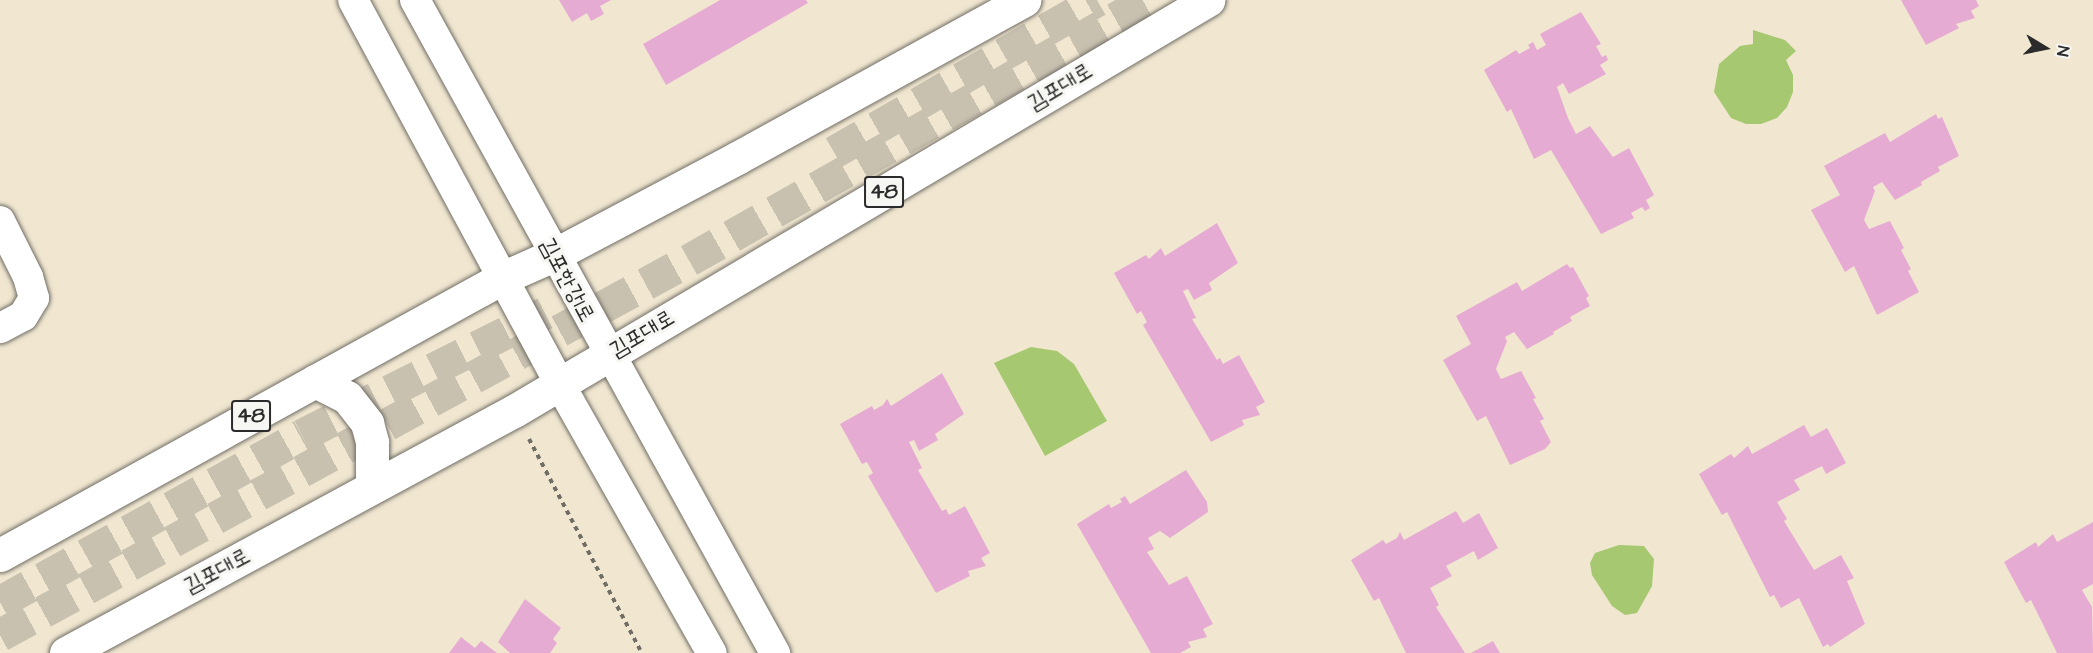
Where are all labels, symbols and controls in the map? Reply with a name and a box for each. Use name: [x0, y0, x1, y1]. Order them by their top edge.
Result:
north arrow: [2015, 18, 2075, 78]
text: N: [2051, 44, 2074, 58]
street label: 김포대로: [1023, 57, 1097, 117]
road number: 48: [863, 174, 905, 210]
street label: 김포한강1로: [534, 233, 600, 327]
street label: 김포대로: [605, 304, 679, 364]
road number: 48: [230, 398, 272, 434]
street label: 김포대로: [180, 543, 254, 599]

